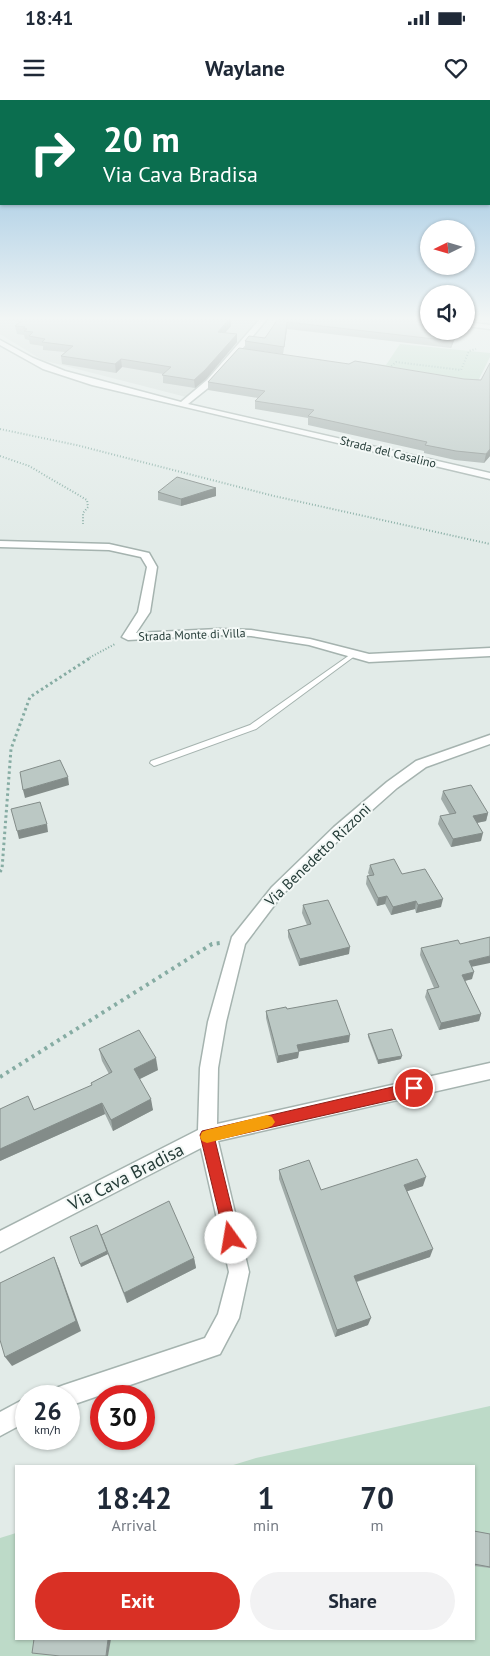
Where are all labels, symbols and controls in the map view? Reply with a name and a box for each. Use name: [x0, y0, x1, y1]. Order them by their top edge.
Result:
text: 18:41: [25, 6, 73, 30]
icon: menu: [20, 54, 48, 82]
text: Waylane: [205, 54, 285, 82]
icon: heart: [442, 54, 470, 82]
text: 20 m: [103, 116, 180, 162]
icon: right: [20, 120, 85, 185]
text: Via Cava Bradisa: [103, 160, 258, 188]
north arrow: [420, 220, 475, 275]
map controls: [420, 220, 475, 340]
button: sound: [420, 285, 475, 340]
street label: Strada del Casalino: [338, 432, 438, 471]
street label: Strada Monte di Villa: [138, 625, 246, 644]
street label: Via Benedetto Rizzoni: [260, 799, 375, 911]
pin: [393, 1067, 435, 1109]
icon: arrive: [400, 1074, 428, 1102]
street label: Via Cava Bradisa: [63, 1138, 187, 1216]
position arrow: [204, 1211, 256, 1263]
speed limit sign: 30: [90, 1385, 155, 1450]
text: 26: [33, 1395, 62, 1427]
text: km/h: [34, 1422, 61, 1437]
text: 18:42: [96, 1478, 172, 1517]
text: 1: [258, 1478, 275, 1517]
text: 70: [360, 1478, 394, 1517]
text: Arrival: [112, 1515, 156, 1535]
text: min: [253, 1515, 279, 1535]
text: m: [371, 1515, 384, 1535]
button: Exit: [35, 1572, 240, 1630]
button: Share: [250, 1572, 455, 1630]

